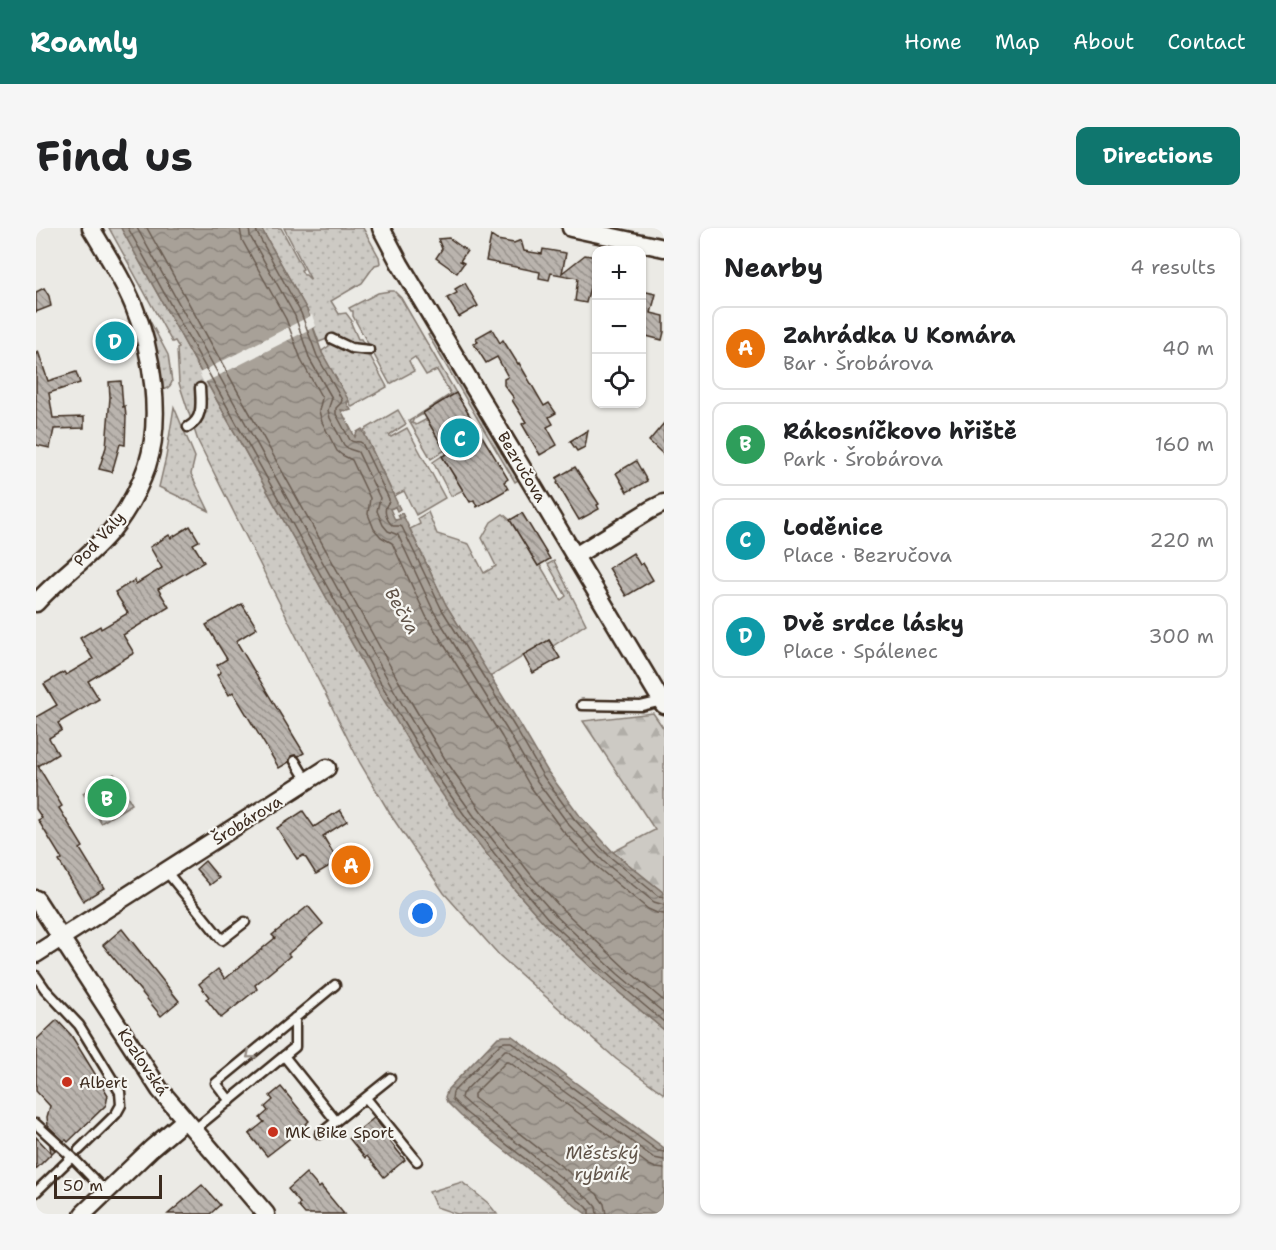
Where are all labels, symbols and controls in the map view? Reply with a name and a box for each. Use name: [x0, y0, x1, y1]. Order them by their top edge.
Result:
text: Roamly: [30, 23, 138, 61]
text: Home: [904, 28, 962, 56]
text: Map: [995, 28, 1040, 56]
text: About: [1073, 28, 1134, 56]
text: Contact: [1167, 28, 1246, 56]
button: Directions: [1076, 127, 1240, 185]
text: Find us: [36, 128, 193, 184]
map controls: [592, 246, 646, 408]
button: +: [592, 246, 646, 300]
text: Nearby: [724, 250, 823, 285]
text: 4 results: [1130, 254, 1216, 280]
button: −: [592, 300, 646, 354]
pin: D: [96, 318, 134, 364]
text: Zahrádka U Komára: [783, 321, 1015, 350]
text: A: [738, 335, 753, 361]
text: 40 m: [1162, 335, 1214, 361]
text: Bar · Šrobárova: [783, 350, 933, 376]
button: locate: [592, 354, 646, 408]
pin: C: [440, 416, 480, 460]
text: Rákosníčkovo hřiště: [783, 417, 1017, 446]
street label: Bezručova: [493, 428, 551, 506]
text: B: [739, 431, 752, 457]
text: 160 m: [1155, 431, 1214, 457]
text: Park · Šrobárova: [783, 446, 943, 472]
street label: Pod Valy: [69, 507, 129, 571]
text: Loděnice: [783, 513, 883, 542]
text: C: [739, 527, 752, 553]
text: 220 m: [1150, 527, 1214, 553]
text: Place · Bezručova: [783, 542, 952, 568]
water label: Bečva: [379, 583, 425, 639]
text: Dvě srdce lásky: [783, 609, 964, 638]
text: D: [738, 623, 753, 649]
text: 300 m: [1148, 623, 1214, 649]
text: Place · Spálenec: [783, 638, 938, 664]
pin: B: [88, 776, 126, 820]
street label: Šrobárova: [208, 790, 286, 850]
pin: A: [332, 842, 370, 888]
your location: [408, 899, 437, 928]
street label: Kozlovská: [113, 1024, 173, 1100]
one-way arrow: [246, 1048, 257, 1059]
place label: Albert: [79, 1072, 128, 1093]
marker: Albert: [60, 1075, 74, 1089]
place label: MK Bike Sport: [285, 1122, 394, 1143]
marker: MK Bike Sport: [266, 1125, 280, 1139]
water label: Městský rybník: [565, 1141, 639, 1186]
scale bar: [54, 1172, 162, 1200]
text: 50 m: [63, 1175, 103, 1196]

